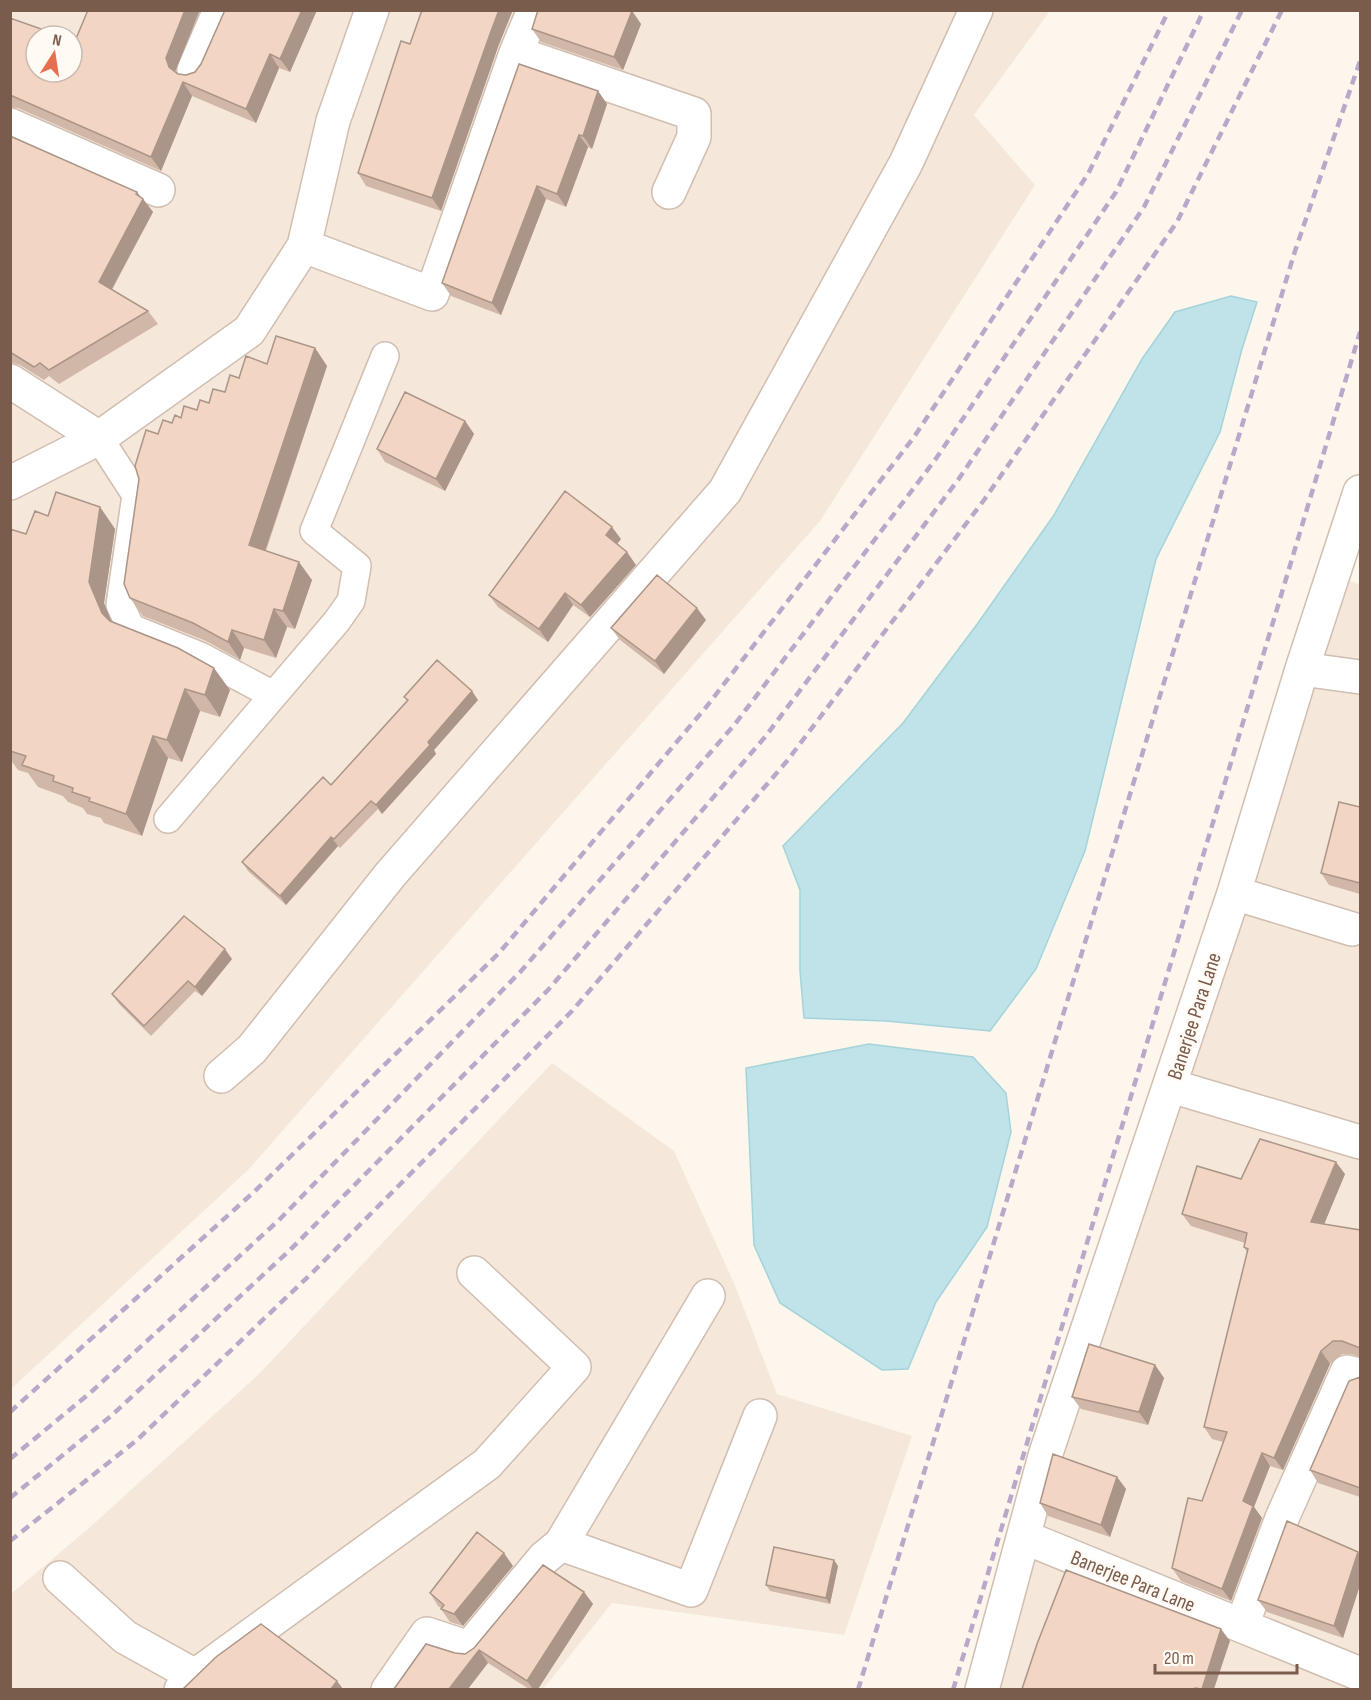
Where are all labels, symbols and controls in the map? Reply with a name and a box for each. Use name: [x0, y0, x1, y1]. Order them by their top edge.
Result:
north arrow: [24, 24, 84, 84]
text: N: [51, 31, 63, 51]
street label: Banerjee Para Lane: [1162, 950, 1227, 1083]
street label: Banerjee Para Lane: [1067, 1545, 1199, 1618]
scale bar: [1155, 1637, 1298, 1675]
text: 20 m: [1164, 1648, 1194, 1669]

